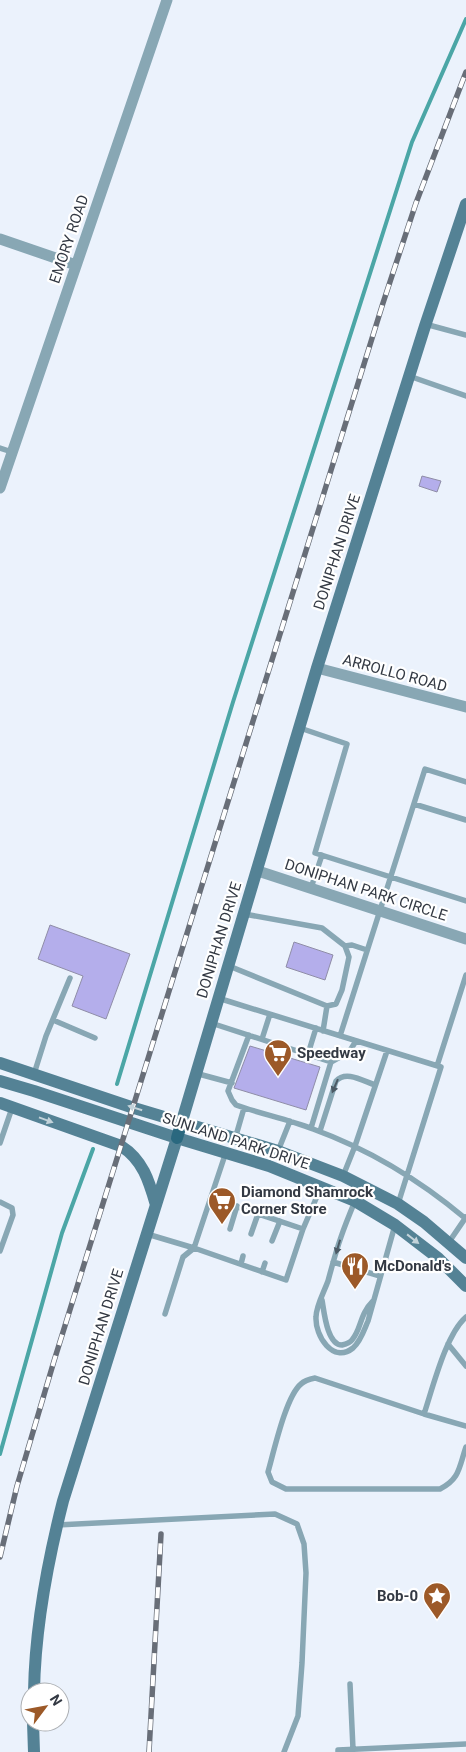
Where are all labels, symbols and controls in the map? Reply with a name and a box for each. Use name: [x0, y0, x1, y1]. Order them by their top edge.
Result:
street label: EMORY ROAD: [45, 192, 93, 286]
street label: DONIPHAN DRIVE: [310, 491, 364, 612]
street label: ARROLLO ROAD: [341, 650, 449, 696]
street label: DONIPHAN PARK CIRCLE: [283, 855, 450, 925]
street label: DONIPHAN DRIVE: [193, 879, 245, 1000]
supermarket icon: Speedway: [263, 1038, 293, 1077]
place label: Speedway: [297, 1044, 366, 1062]
one-way arrow: [331, 1079, 339, 1093]
one-way arrow: [127, 1103, 142, 1111]
street label: SUNLAND PARK DRIVE: [160, 1109, 312, 1173]
one-way arrow: [38, 1117, 53, 1124]
place label: Diamond Shamrock Corner Store: [241, 1183, 374, 1218]
supermarket icon: Diamond Shamrock Corner Store: [207, 1186, 237, 1225]
one-way arrow: [407, 1234, 420, 1244]
one-way arrow: [333, 1239, 341, 1254]
restaurant icon: McDonald's: [340, 1251, 370, 1290]
place label: McDonald's: [374, 1257, 452, 1275]
street label: DONIPHAN DRIVE: [75, 1266, 127, 1387]
place icon: Bob-0: [422, 1581, 452, 1620]
place label: Bob-0: [377, 1587, 418, 1605]
north arrow: [20, 1682, 70, 1732]
text: N: [47, 1692, 65, 1709]

